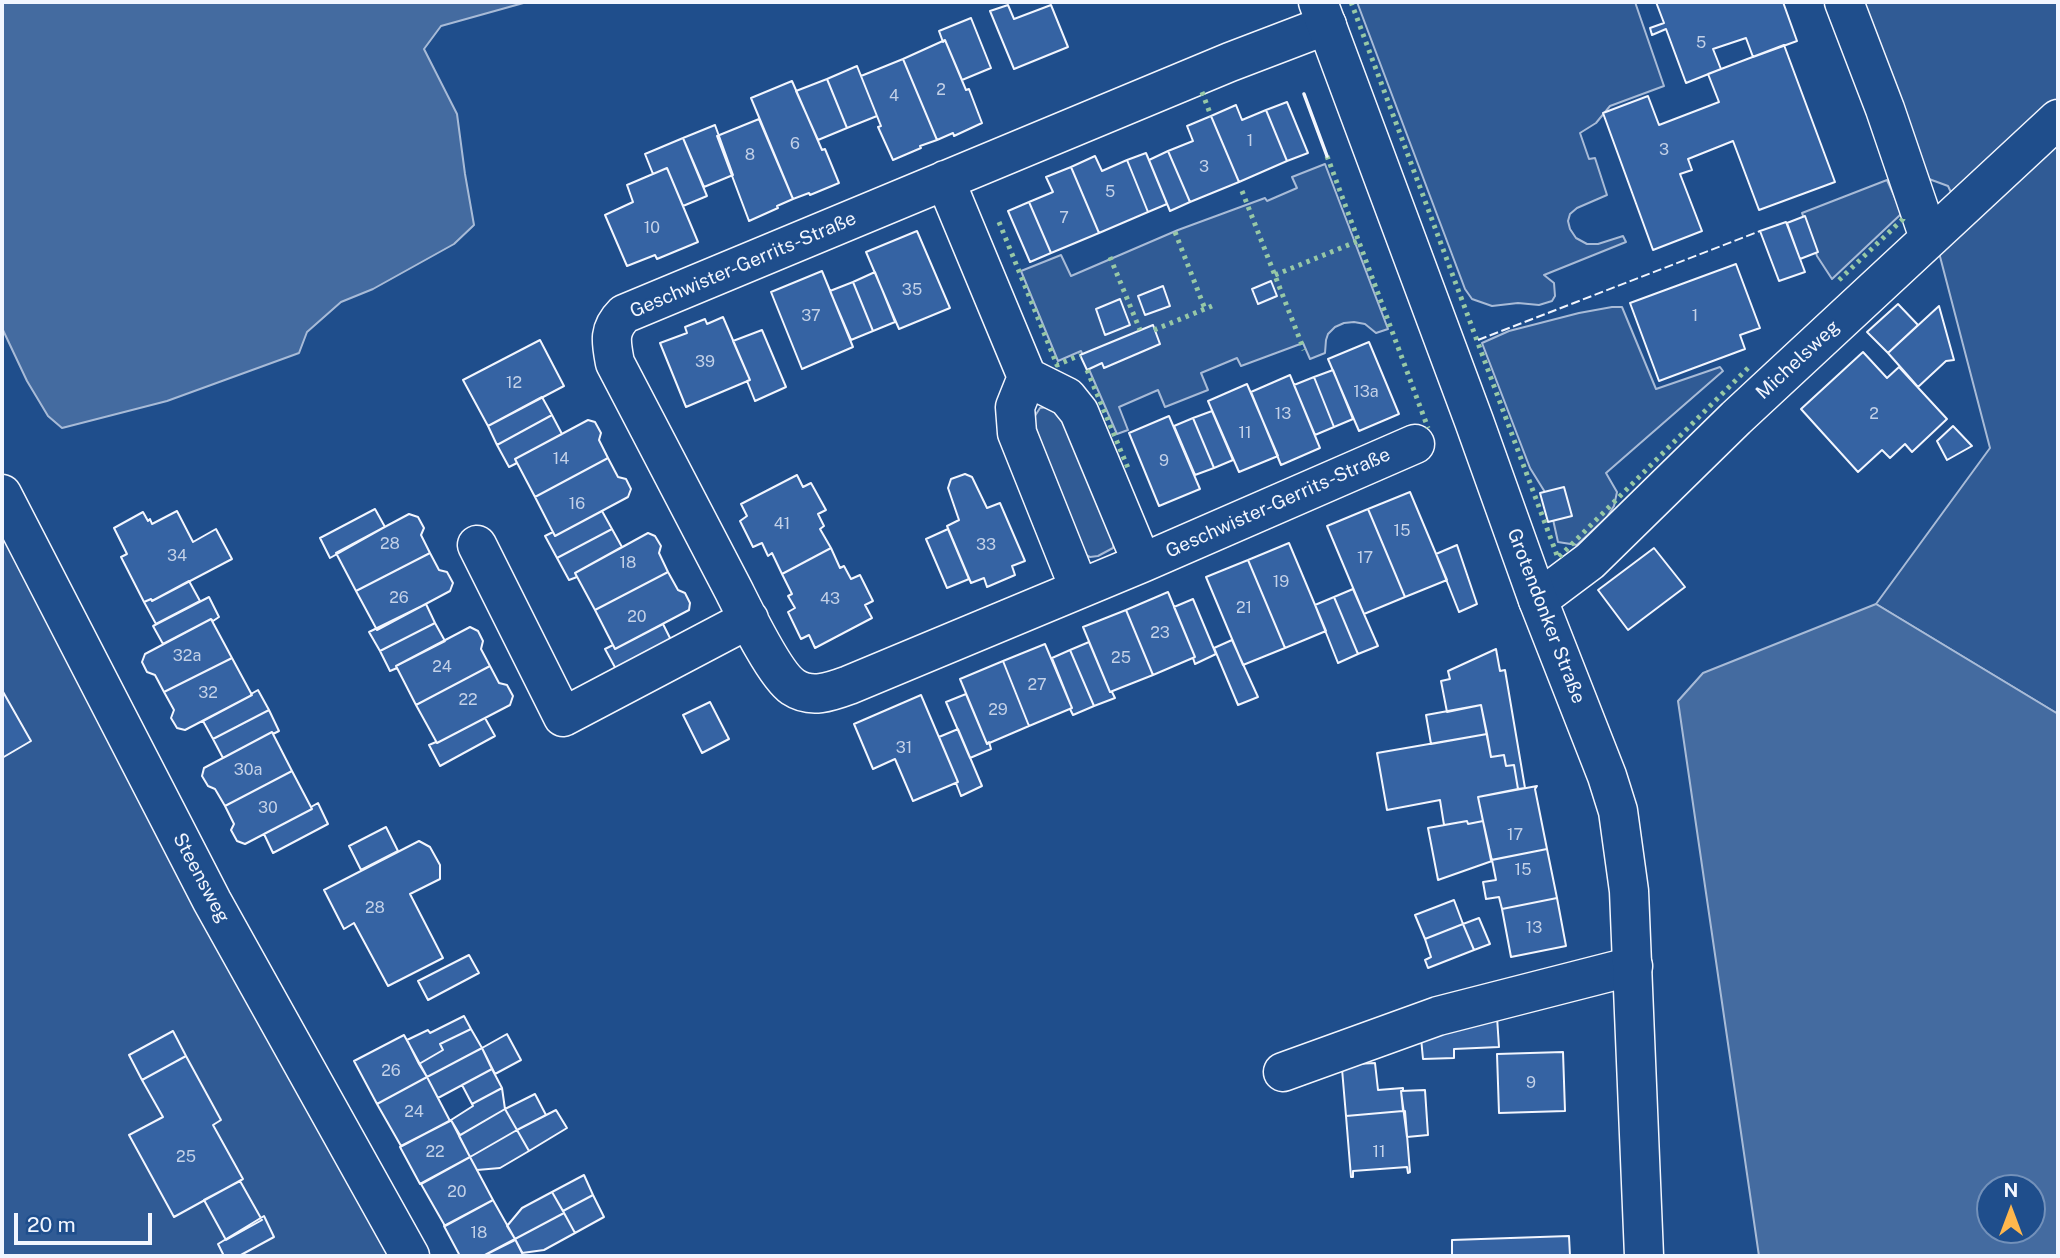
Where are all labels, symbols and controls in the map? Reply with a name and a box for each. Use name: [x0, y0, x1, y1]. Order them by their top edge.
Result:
house number: 5: [1696, 33, 1706, 53]
house number: 2: [936, 80, 946, 100]
house number: 4: [889, 86, 899, 106]
house number: 1: [1247, 131, 1253, 151]
house number: 6: [790, 134, 800, 154]
house number: 3: [1659, 140, 1669, 160]
house number: 8: [745, 145, 755, 165]
house number: 3: [1199, 157, 1209, 177]
house number: 5: [1105, 182, 1115, 202]
street label: Geschwister-Gerrits-Straße: [626, 207, 860, 323]
house number: 7: [1059, 208, 1069, 228]
house number: 10: [644, 218, 660, 238]
house number: 35: [902, 280, 922, 300]
house number: 37: [801, 306, 821, 326]
house number: 1: [1692, 306, 1698, 326]
street label: Michelsweg: [1752, 316, 1844, 404]
house number: 39: [695, 352, 715, 372]
house number: 12: [506, 373, 522, 393]
house number: 13a: [1353, 382, 1379, 402]
house number: 13: [1275, 404, 1291, 424]
house number: 2: [1869, 404, 1879, 424]
house number: 11: [1238, 423, 1252, 443]
street label: Geschwister-Gerrits-Straße: [1162, 443, 1394, 563]
house number: 14: [553, 449, 569, 469]
house number: 9: [1159, 451, 1169, 471]
house number: 16: [569, 494, 585, 514]
house number: 41: [774, 514, 790, 534]
house number: 15: [1394, 521, 1410, 541]
street label: Grotendonker Straße: [1502, 525, 1590, 707]
house number: 28: [380, 534, 400, 554]
house number: 33: [976, 535, 996, 555]
house number: 34: [167, 546, 187, 566]
house number: 17: [1357, 548, 1373, 568]
house number: 18: [620, 553, 636, 573]
house number: 19: [1273, 572, 1289, 592]
house number: 26: [389, 588, 409, 608]
house number: 43: [820, 589, 840, 609]
house number: 21: [1236, 598, 1252, 618]
house number: 20: [627, 607, 647, 627]
house number: 23: [1150, 623, 1170, 643]
house number: 32a: [173, 646, 201, 666]
house number: 25: [1111, 648, 1131, 668]
house number: 24: [432, 657, 452, 677]
house number: 27: [1027, 675, 1047, 695]
house number: 32: [198, 683, 218, 703]
house number: 22: [458, 690, 478, 710]
house number: 29: [988, 700, 1008, 720]
house number: 31: [896, 738, 912, 758]
house number: 30a: [234, 760, 262, 780]
house number: 30: [258, 798, 278, 818]
house number: 17: [1507, 825, 1523, 845]
street label: Steensweg: [168, 829, 234, 927]
house number: 15: [1515, 860, 1531, 880]
house number: 28: [365, 898, 385, 918]
house number: 13: [1526, 918, 1542, 938]
house number: 26: [381, 1061, 401, 1081]
house number: 9: [1526, 1073, 1536, 1093]
house number: 24: [404, 1102, 424, 1122]
house number: 22: [425, 1142, 445, 1162]
house number: 11: [1372, 1142, 1386, 1162]
house number: 25: [176, 1147, 196, 1167]
north arrow: [1976, 1174, 2046, 1244]
text: N: [2004, 1179, 2018, 1201]
house number: 20: [447, 1182, 467, 1202]
scale bar: [18, 1198, 156, 1242]
text: 20 m: [27, 1212, 76, 1237]
house number: 18: [471, 1223, 487, 1243]

